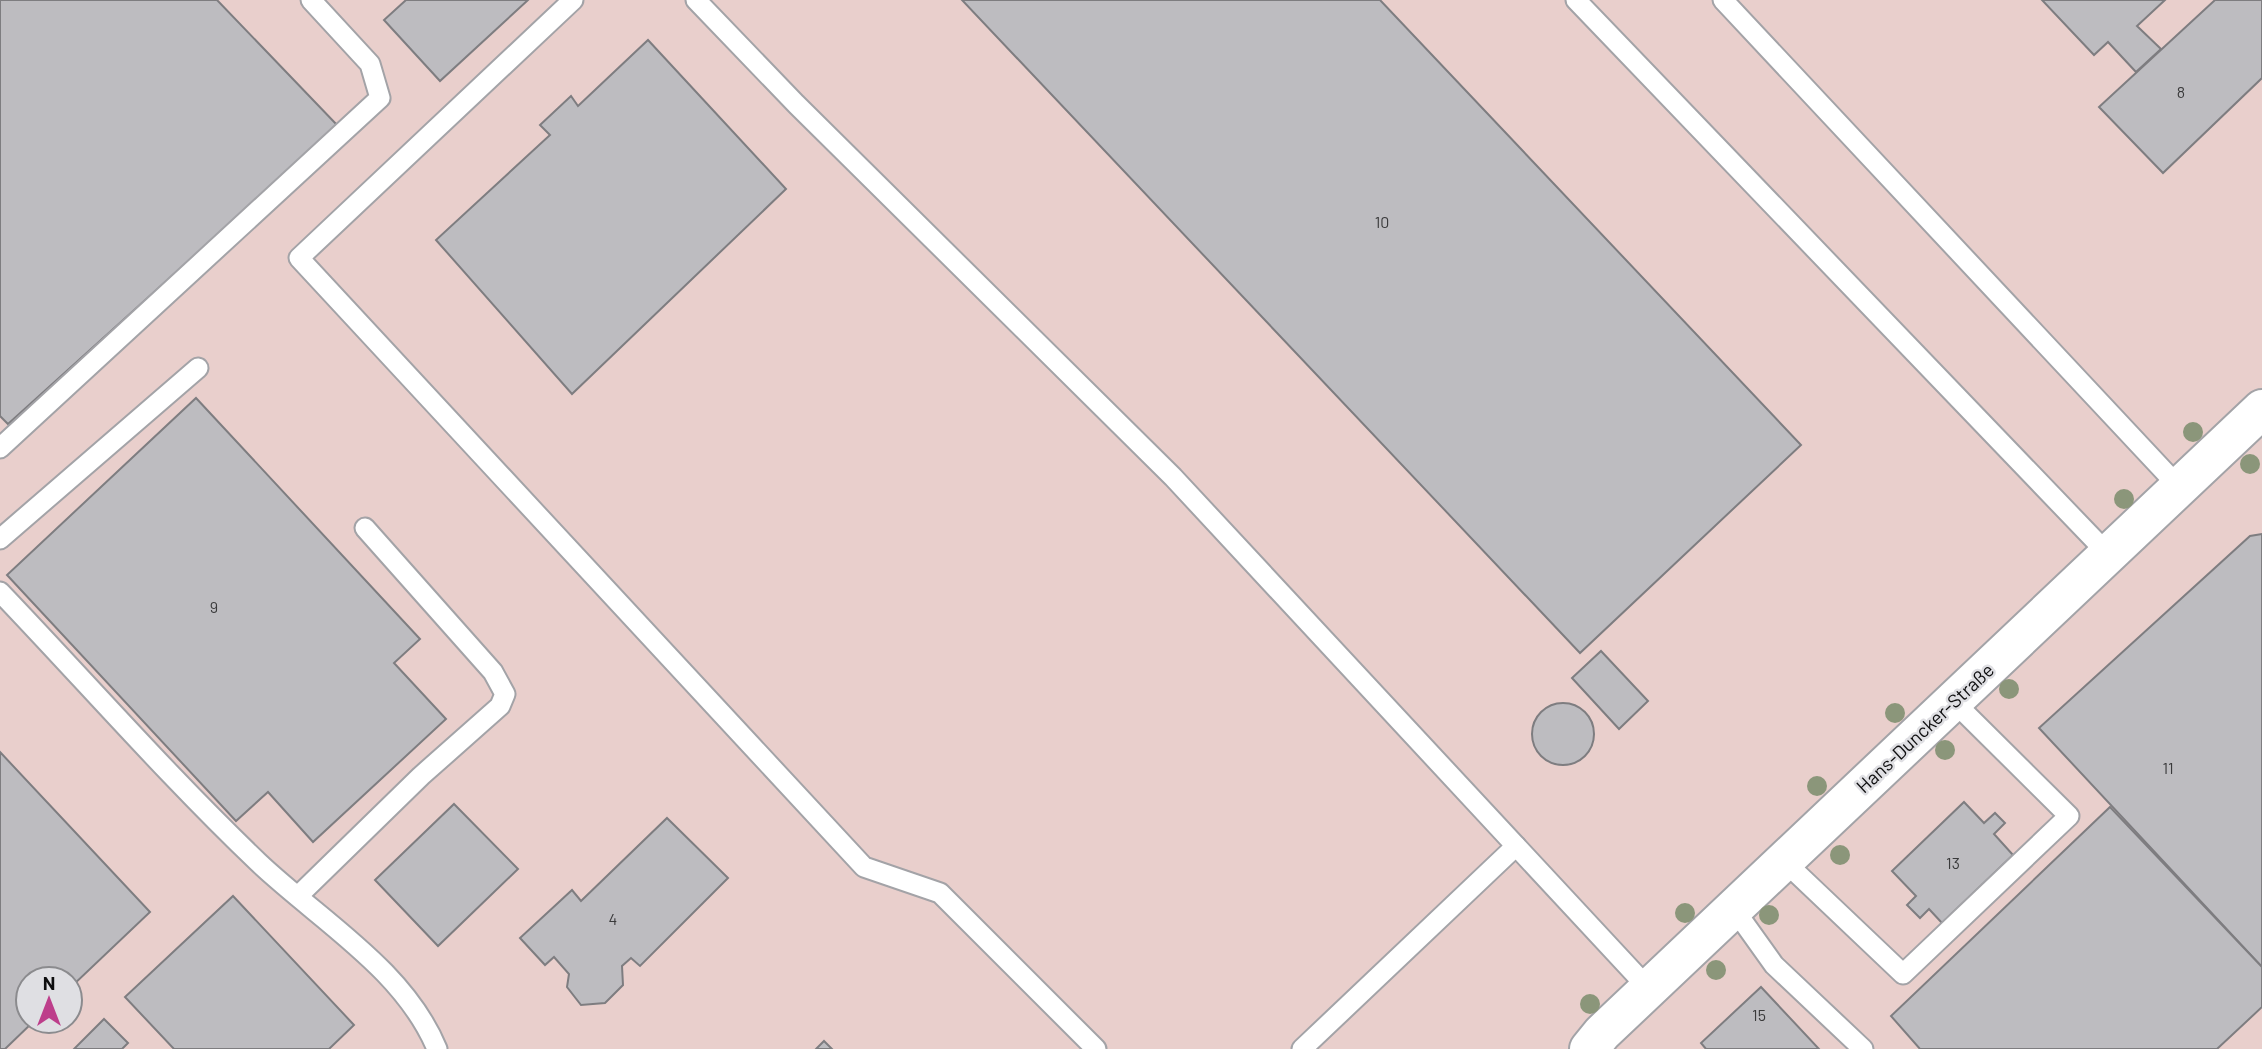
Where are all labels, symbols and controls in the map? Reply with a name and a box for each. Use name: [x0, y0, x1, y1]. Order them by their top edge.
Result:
house number: 8: [2177, 82, 2185, 101]
house number: 10: [1375, 212, 1389, 231]
house number: 9: [210, 597, 218, 616]
street label: Hans-Duncker-Straße: [1851, 658, 1998, 797]
house number: 11: [2162, 758, 2174, 777]
house number: 13: [1946, 853, 1960, 872]
house number: 4: [609, 909, 617, 928]
north arrow: [14, 965, 84, 1035]
text: N: [43, 971, 55, 994]
house number: 15: [1752, 1005, 1766, 1024]

